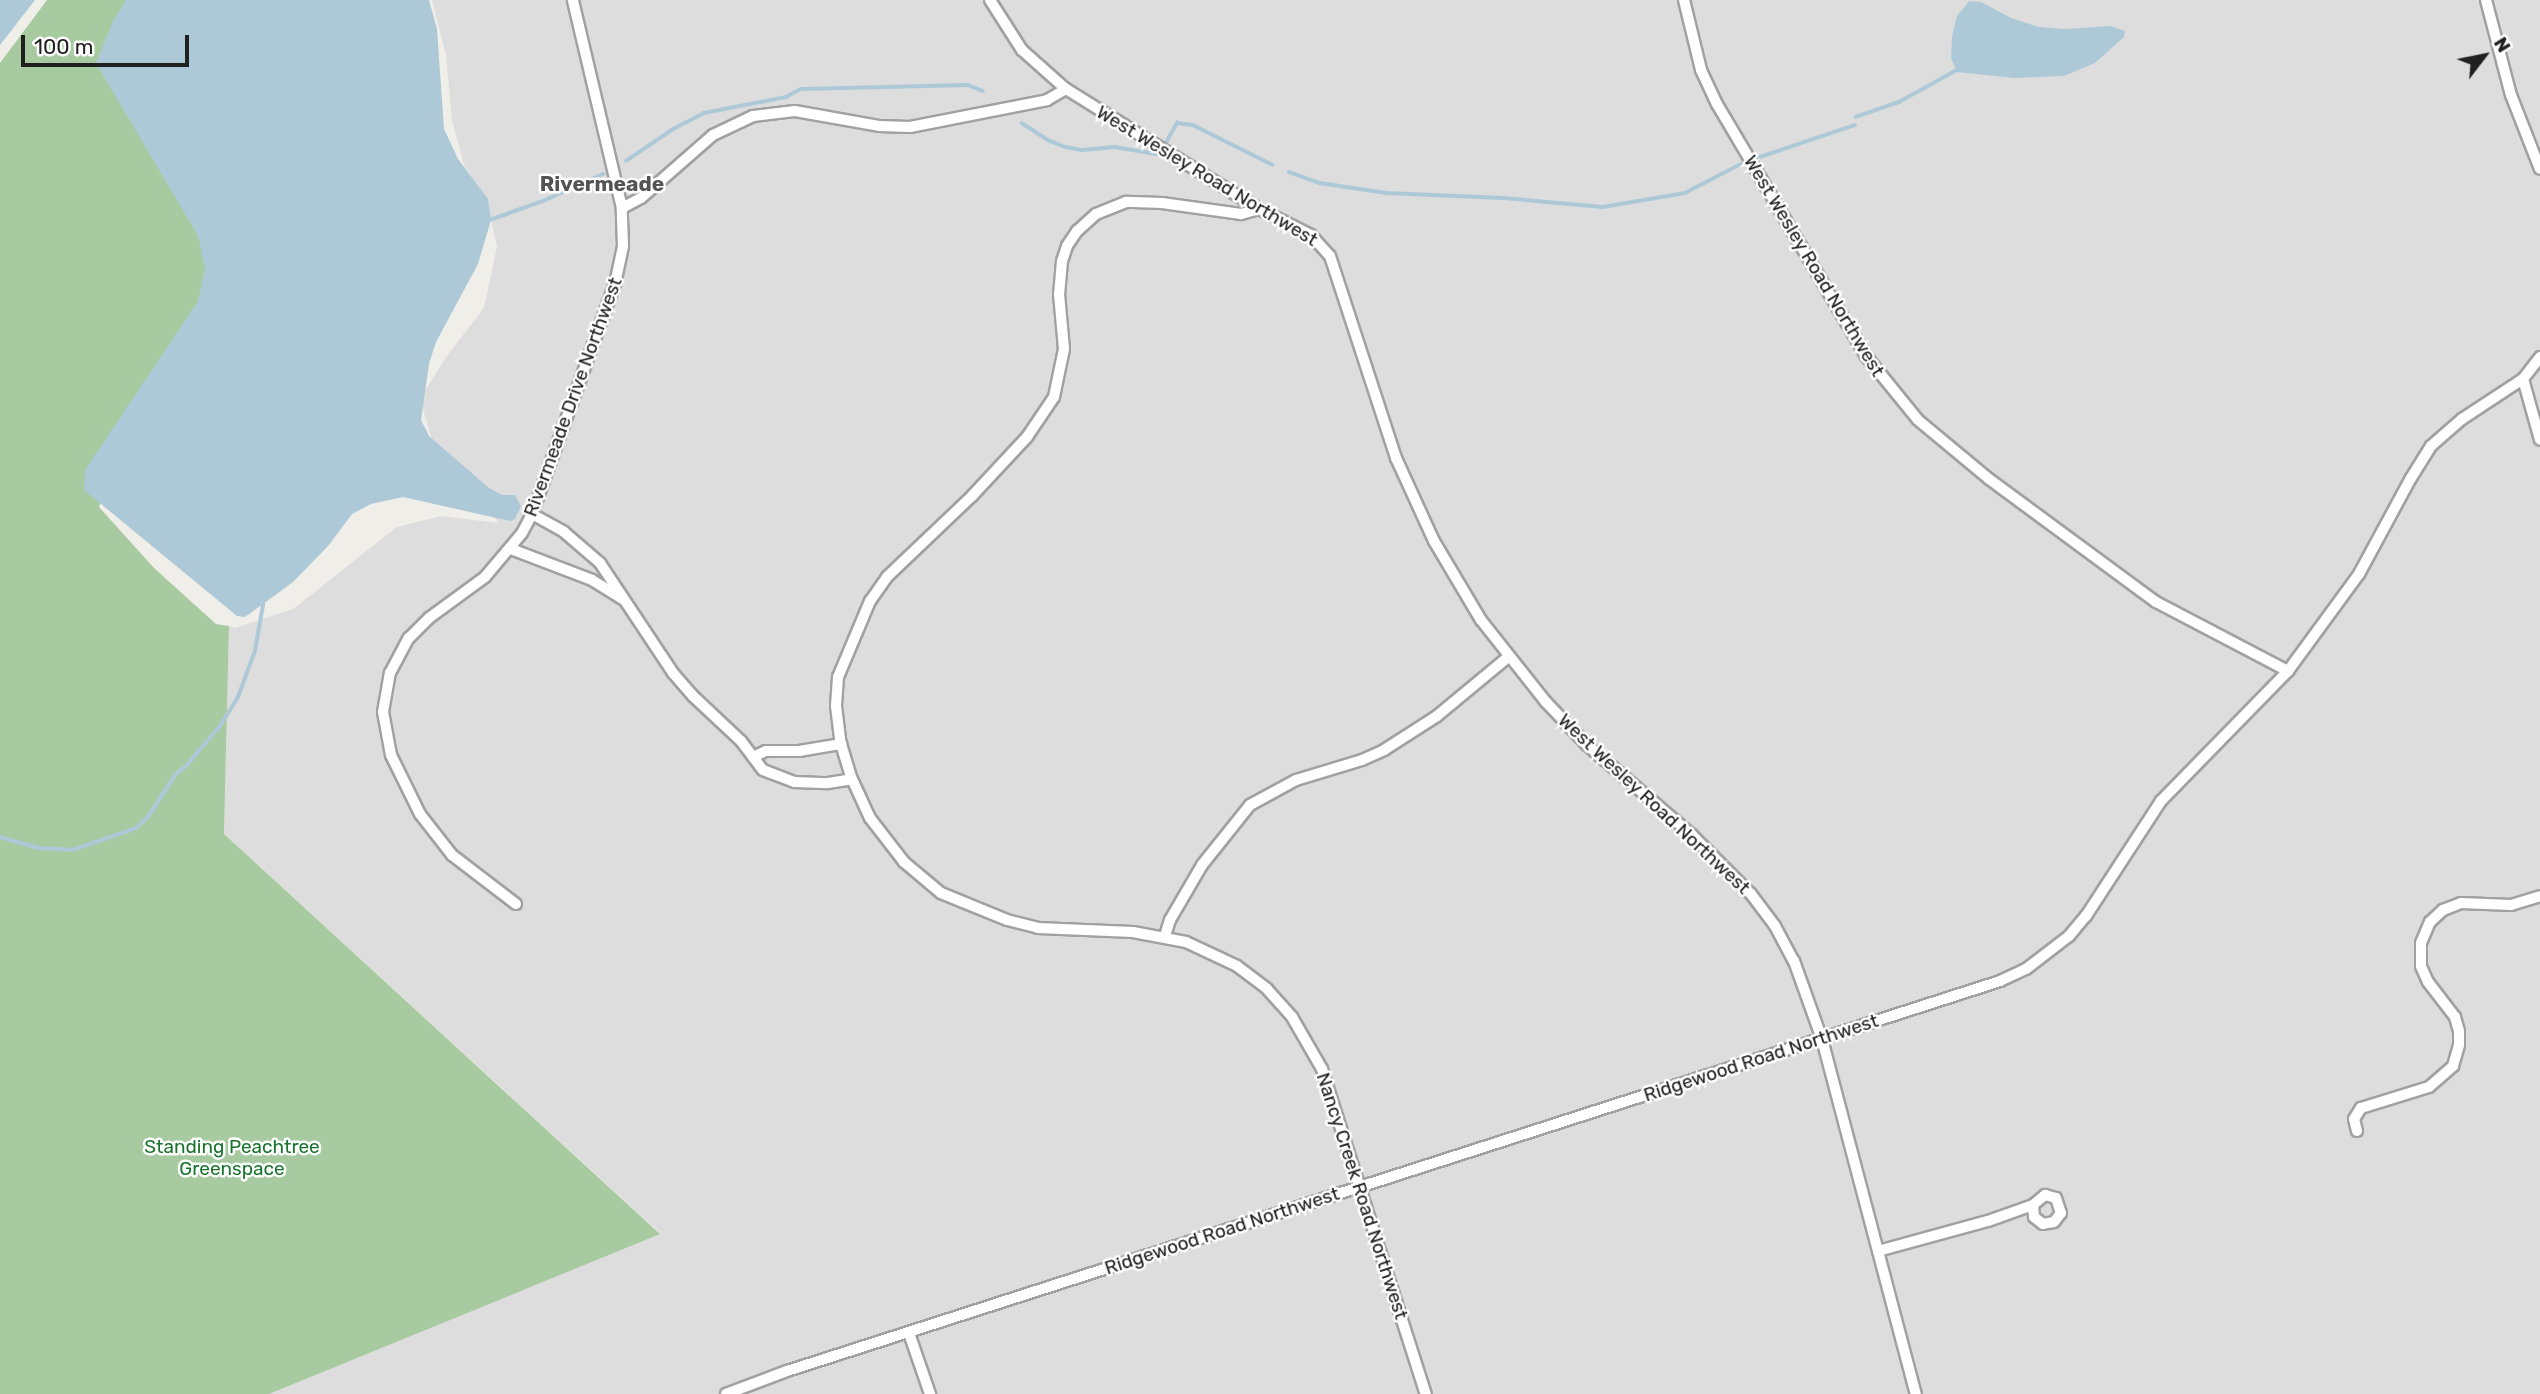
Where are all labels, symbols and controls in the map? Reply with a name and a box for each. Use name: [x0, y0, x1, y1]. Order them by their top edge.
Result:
scale bar: [24, 21, 192, 65]
north arrow: [2449, 21, 2519, 91]
text: N: [2489, 33, 2516, 56]
text: 100 m: [34, 34, 93, 59]
street label: West Wesley Road Northwest: [1092, 101, 1322, 251]
street label: West Wesley Road Northwest: [1739, 151, 1889, 381]
district label: Rivermeade: [540, 171, 664, 197]
street label: Rivermeade Drive Northwest: [519, 274, 627, 520]
street label: West Wesley Road Northwest: [1553, 709, 1755, 899]
street label: Ridgewood Road Northwest: [1641, 1009, 1881, 1107]
street label: Nancy Creek Road Northwest: [1311, 1070, 1413, 1322]
park label: Standing Peachtree Greenspace: [144, 1136, 320, 1180]
street label: Ridgewood Road Northwest: [1102, 1182, 1342, 1280]

